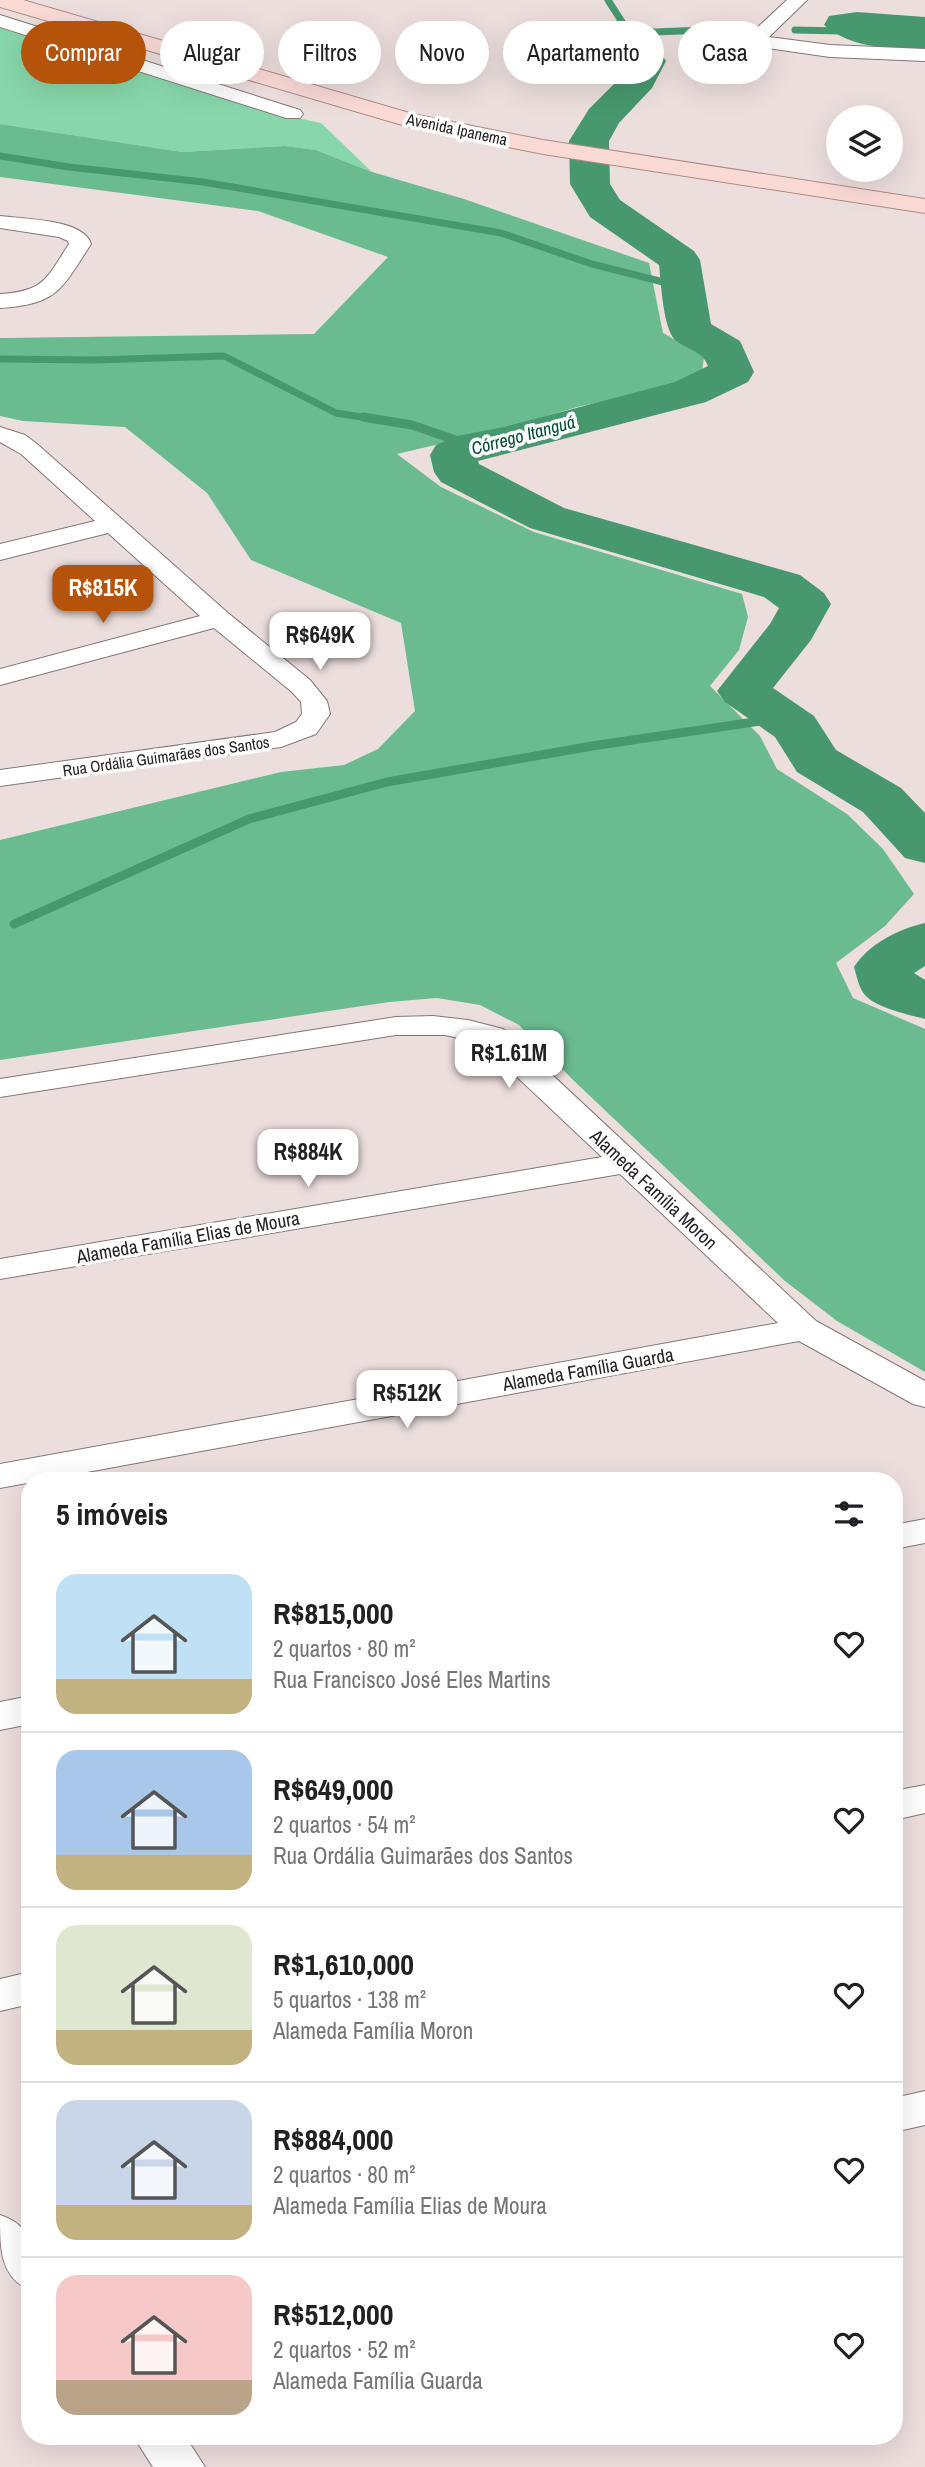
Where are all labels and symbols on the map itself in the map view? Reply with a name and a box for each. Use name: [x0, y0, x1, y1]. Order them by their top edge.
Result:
street label: Avenida Ipanema: [404, 107, 510, 151]
water label: Córrego Itanguá: [468, 409, 578, 461]
pin: R$815K: [46, 566, 160, 625]
pin: R$649K: [263, 612, 377, 672]
street label: Rua Ordália Guimarães dos Santos: [61, 731, 271, 781]
pin: R$1.61M: [444, 1030, 574, 1090]
street label: Alameda Família Moron: [584, 1122, 723, 1255]
pin: R$884K: [251, 1130, 365, 1189]
street label: Alameda Família Elias de Moura: [73, 1205, 302, 1270]
street label: Alameda Família Guarda: [499, 1341, 676, 1397]
pin: R$512K: [350, 1370, 464, 1430]

